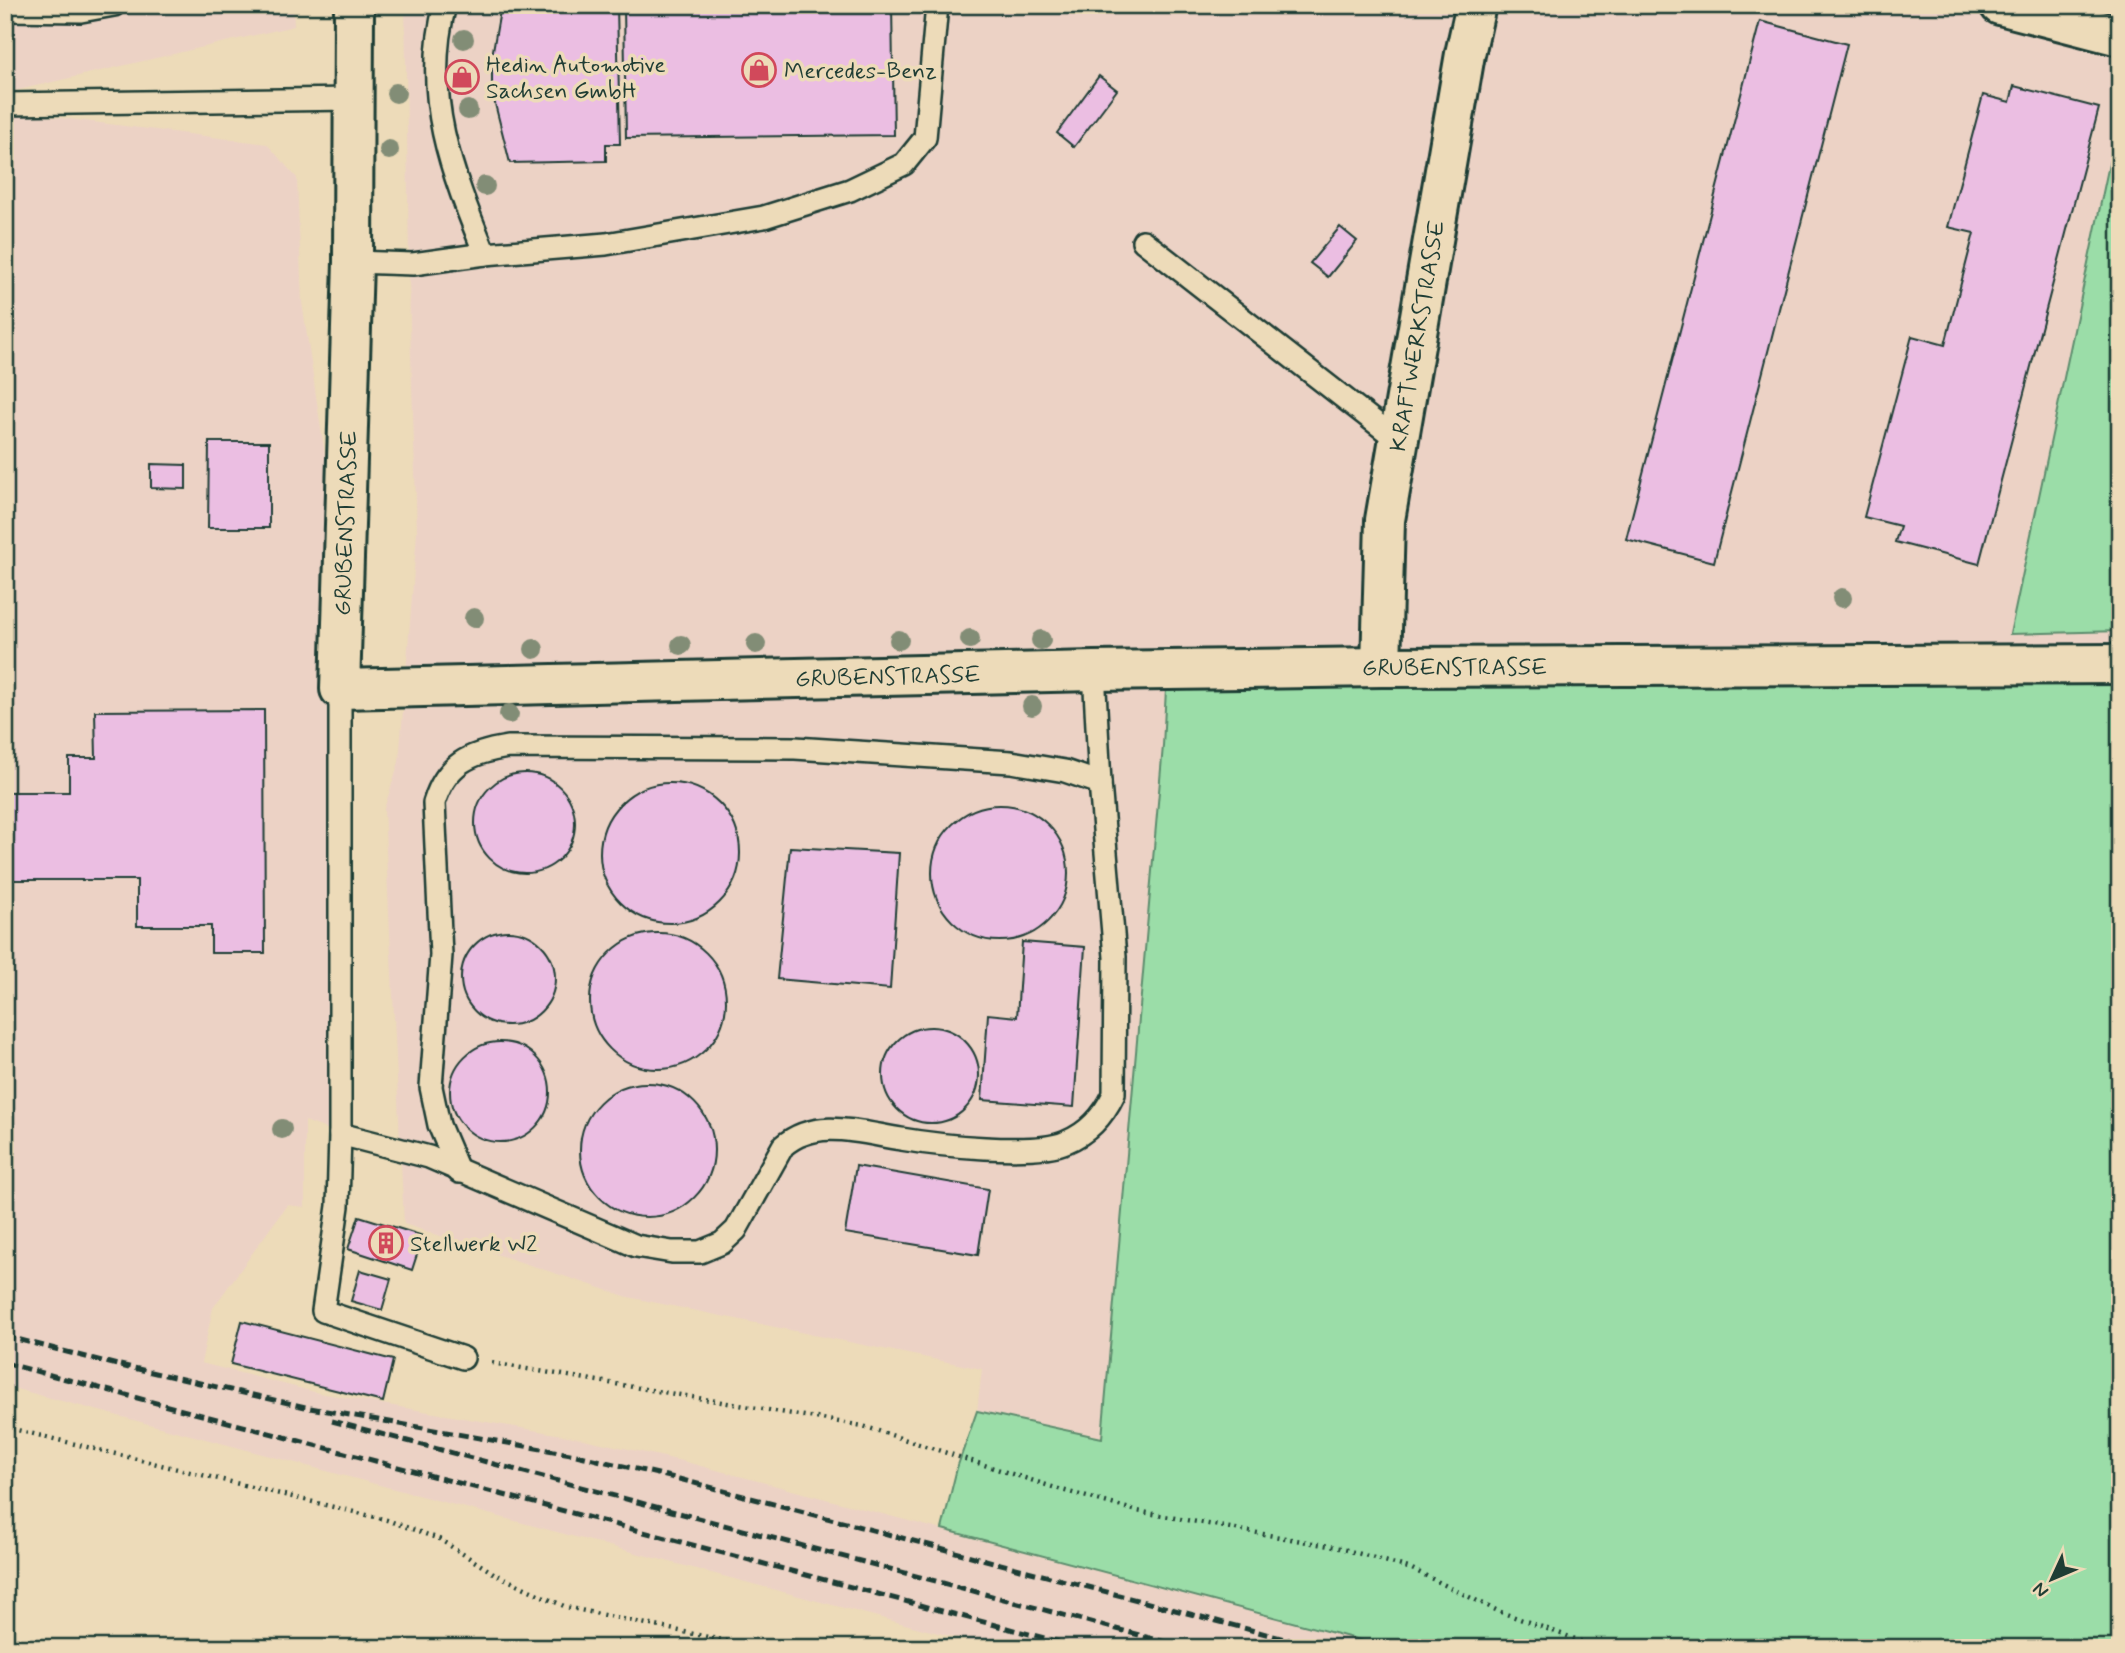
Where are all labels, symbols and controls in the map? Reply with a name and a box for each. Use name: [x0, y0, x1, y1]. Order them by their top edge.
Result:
place label: Hedin Automotive Sachsen GmbH: [486, 51, 666, 107]
shop icon: Mercedes-Benz: [740, 51, 778, 89]
place label: Mercedes-Benz: [784, 57, 937, 87]
shop icon: Hedin Automotive Sachsen GmbH: [443, 58, 481, 96]
street label: KRAFTWERKSTRASSE: [1384, 218, 1453, 454]
street label: GRUBENSTRASSE: [329, 430, 365, 616]
street label: GRUBENSTRASSE: [1362, 653, 1547, 684]
street label: GRUBENSTRASSE: [795, 661, 981, 695]
building icon: Stellwerk W2: [367, 1224, 405, 1262]
place label: Stellwerk W2: [410, 1230, 537, 1260]
north arrow: [2016, 1544, 2086, 1614]
text: N: [2027, 1577, 2054, 1603]

